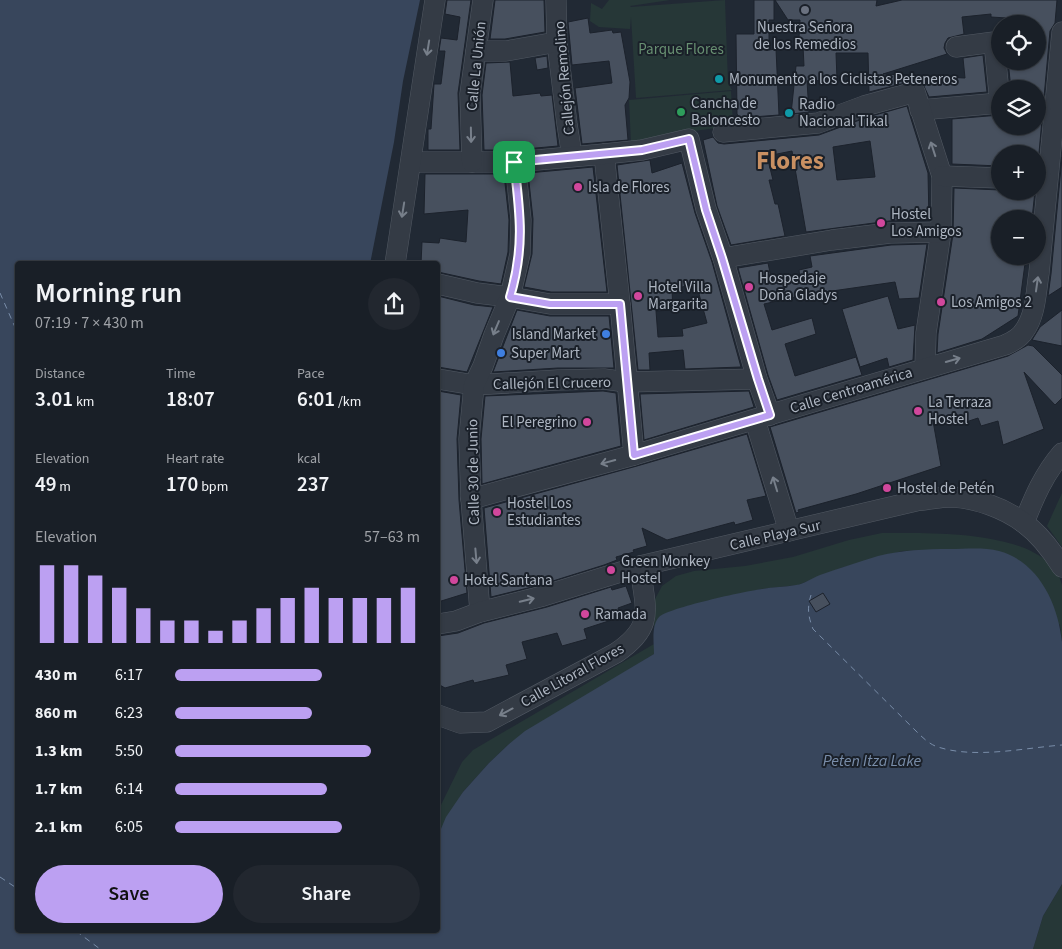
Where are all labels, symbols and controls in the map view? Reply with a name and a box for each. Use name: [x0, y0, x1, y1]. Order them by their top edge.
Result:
marker: Nuestra Señora de los Remedios: [799, 4, 811, 16]
map controls: [991, 15, 1046, 265]
button: locate: [991, 15, 1046, 70]
place label: Nuestra Señora de los Remedios: [754, 17, 856, 55]
street label: Calle La Unión: [461, 20, 492, 112]
street label: Callejón Remolino: [549, 20, 580, 136]
park label: Parque Flores: [638, 39, 724, 60]
one-way arrow: [423, 40, 433, 56]
place label: Monumento a los Ciclistas Peteneros: [729, 69, 957, 90]
marker: Monumento a los Ciclistas Peteneros: [713, 73, 725, 85]
button: layers: [991, 80, 1046, 135]
place label: Cancha de Baloncesto: [691, 93, 760, 131]
place label: Radio Nacional Tikal: [799, 94, 888, 132]
marker: Cancha de Baloncesto: [675, 106, 687, 118]
marker: Radio Nacional Tikal: [783, 107, 795, 119]
one-way arrow: [466, 127, 476, 143]
pin: [493, 141, 535, 183]
one-way arrow: [928, 142, 938, 158]
district label: Flores: [756, 143, 824, 179]
button: +: [991, 145, 1046, 200]
icon: arrive: [500, 148, 528, 176]
place label: Isla de Flores: [588, 177, 670, 198]
marker: Isla de Flores: [572, 181, 584, 193]
one-way arrow: [398, 202, 408, 218]
place label: Hostel Los Amigos: [891, 204, 962, 242]
button: −: [991, 210, 1046, 265]
marker: Hostel Los Amigos: [875, 217, 887, 229]
place label: Hospedaje Doña Gladys: [759, 268, 837, 306]
text: Morning run: [35, 273, 182, 313]
one-way arrow: [1033, 276, 1043, 292]
place label: Hotel Villa Margarita: [648, 277, 711, 315]
button: share: [368, 278, 420, 330]
marker: Hospedaje Doña Gladys: [743, 281, 755, 293]
marker: Hotel Villa Margarita: [632, 290, 644, 302]
place label: Los Amigos 2: [951, 292, 1032, 313]
marker: Los Amigos 2: [935, 296, 947, 308]
text: 07:19 · 7 × 430 m: [35, 312, 144, 334]
one-way arrow: [491, 321, 500, 336]
place label: Island Market: [512, 324, 596, 345]
marker: Island Market: [600, 328, 612, 340]
place label: Super Mart: [511, 343, 580, 364]
marker: Super Mart: [495, 347, 507, 359]
one-way arrow: [944, 355, 960, 364]
street label: Calle Centroamérica: [787, 362, 915, 419]
text: Distance: [35, 364, 85, 384]
text: Time: [166, 364, 196, 384]
text: Pace: [297, 364, 324, 384]
street label: Callejón El Crucero: [493, 372, 611, 395]
text: 3.01: [35, 384, 73, 414]
text: 18:07: [166, 384, 215, 414]
text: 6:01: [297, 384, 335, 414]
text: km: [73, 392, 94, 412]
text: /km: [335, 392, 361, 412]
place label: La Terraza Hostel: [928, 392, 992, 430]
marker: La Terraza Hostel: [912, 405, 924, 417]
place label: El Peregrino: [502, 412, 577, 433]
marker: El Peregrino: [581, 416, 593, 428]
street label: Calle 30 de Junio: [462, 419, 485, 525]
text: Elevation: [35, 449, 90, 469]
text: Heart rate: [166, 449, 224, 469]
text: kcal: [297, 449, 321, 469]
one-way arrow: [600, 458, 616, 468]
text: 49: [35, 469, 57, 499]
text: 170: [166, 469, 198, 499]
text: 237: [297, 469, 329, 499]
text: m: [57, 477, 71, 497]
text: bpm: [198, 477, 228, 497]
one-way arrow: [769, 477, 779, 493]
place label: Hostel de Petén: [897, 478, 995, 499]
marker: Hostel de Petén: [881, 482, 893, 494]
place label: Hostel Los Estudiantes: [507, 493, 581, 531]
marker: Hostel Los Estudiantes: [491, 506, 503, 518]
street label: Calle Playa Sur: [728, 515, 823, 556]
text: Elevation: [35, 526, 97, 548]
text: 57–63 m: [364, 526, 420, 548]
one-way arrow: [471, 548, 481, 564]
place label: Green Monkey Hostel: [621, 551, 710, 589]
marker: Green Monkey Hostel: [605, 564, 617, 576]
place label: Hotel Santana: [464, 570, 553, 591]
marker: Hotel Santana: [448, 574, 460, 586]
one-way arrow: [519, 595, 535, 604]
place label: Ramada: [595, 604, 647, 625]
marker: Ramada: [579, 608, 591, 620]
street label: Calle Litoral Flores: [517, 638, 628, 713]
text: 430 m: [35, 664, 77, 686]
text: 6:17: [115, 664, 143, 686]
text: 860 m: [35, 702, 77, 724]
text: 6:23: [115, 702, 143, 724]
one-way arrow: [499, 707, 514, 717]
text: 1.3 km: [35, 740, 82, 762]
text: 5:50: [115, 740, 143, 762]
water label: Peten Itza Lake: [823, 750, 921, 772]
text: 1.7 km: [35, 778, 82, 800]
text: 6:14: [115, 778, 143, 800]
text: 2.1 km: [35, 816, 82, 838]
text: 6:05: [115, 816, 143, 838]
button: Save: [35, 865, 223, 923]
button: Share: [233, 865, 420, 923]

